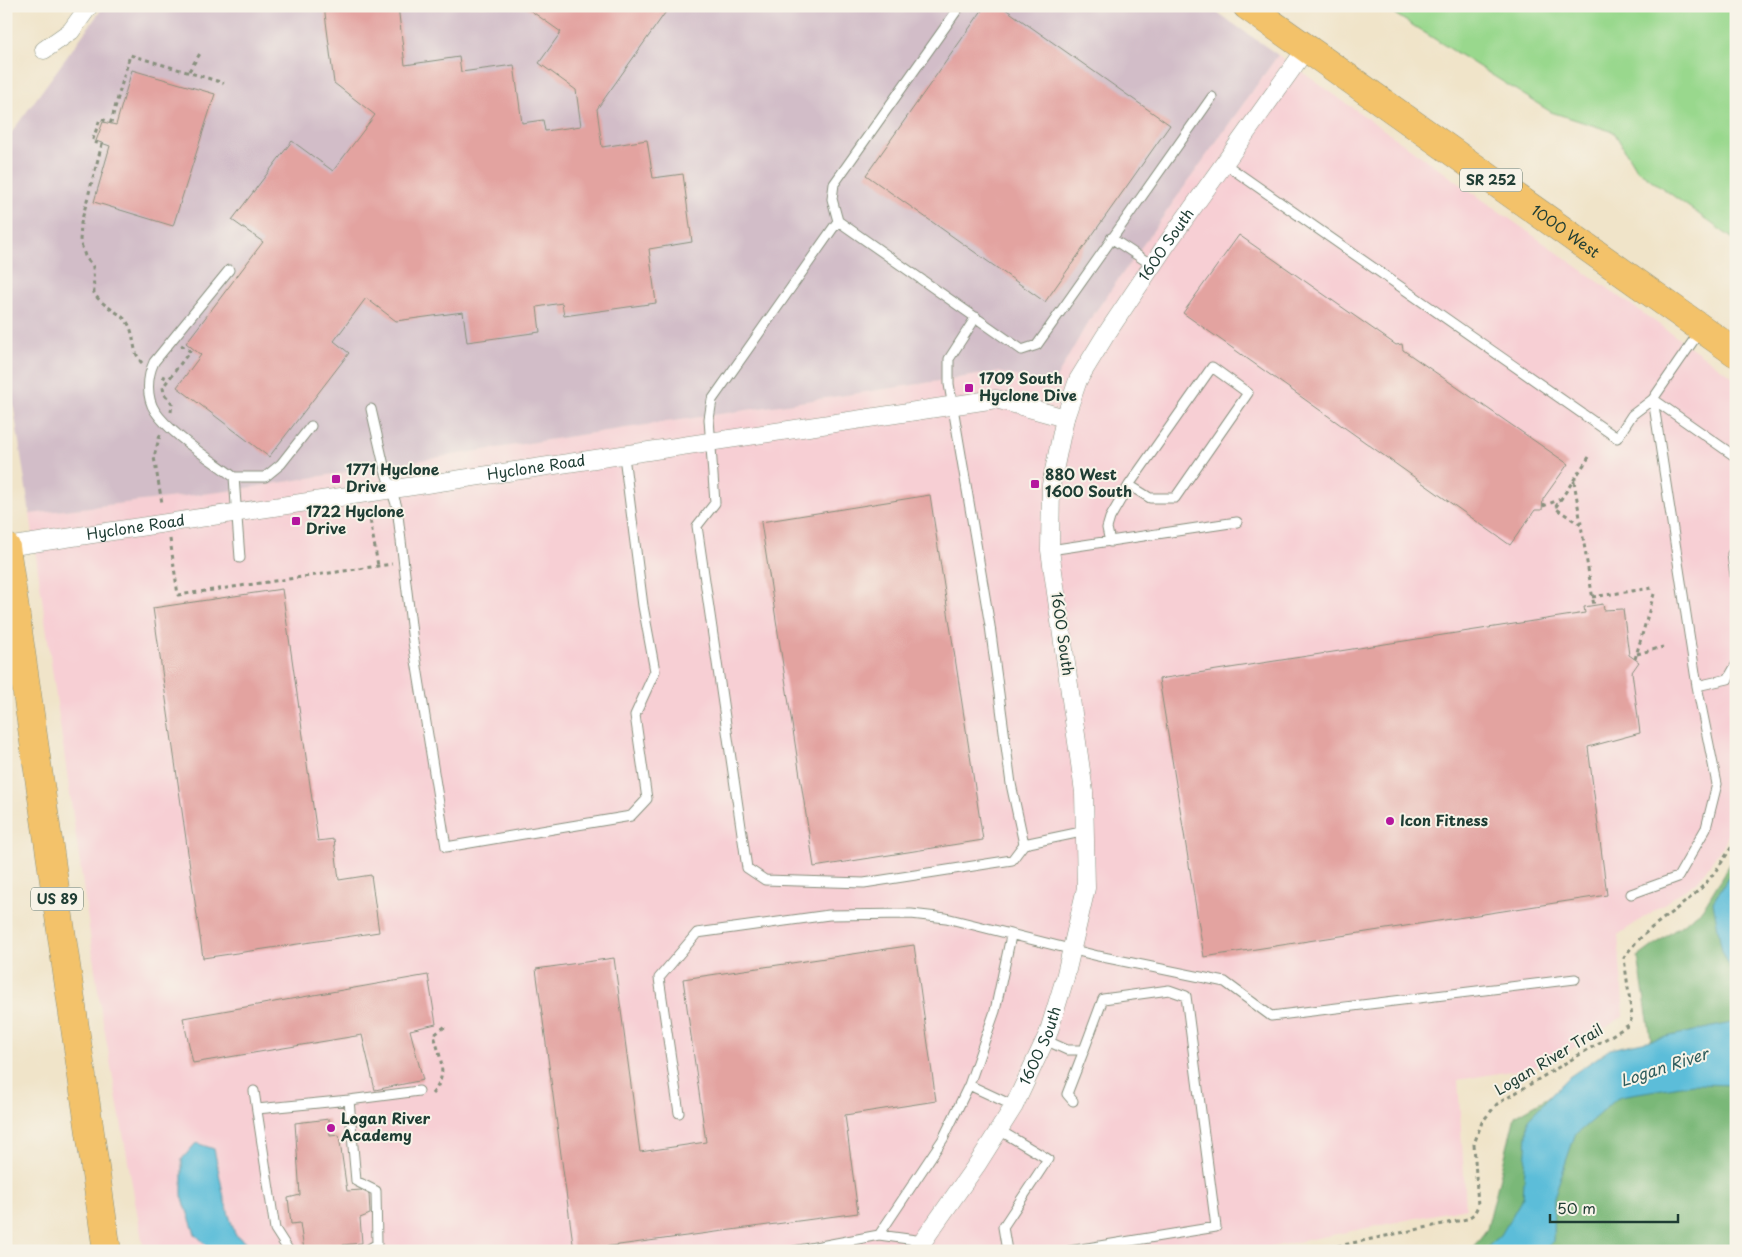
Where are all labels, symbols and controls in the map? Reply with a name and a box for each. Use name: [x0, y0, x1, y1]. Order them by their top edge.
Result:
road number: SR 252: [1460, 168, 1522, 192]
street label: 1000 West: [1527, 198, 1605, 263]
street label: 1600 South: [1132, 203, 1199, 285]
place label: 1709 South Hyclone Dive: [979, 366, 1077, 406]
marker: 1709 South Hyclone Dive: [963, 382, 975, 394]
street label: Hyclone Road: [485, 448, 587, 485]
place label: 1771 Hyclone Drive: [346, 457, 440, 497]
place label: 880 West 1600 South: [1045, 462, 1132, 502]
marker: 1771 Hyclone Drive: [330, 473, 342, 485]
marker: 880 West 1600 South: [1029, 478, 1041, 490]
place label: 1722 Hyclone Drive: [306, 499, 405, 539]
street label: Hyclone Road: [85, 507, 186, 545]
marker: 1722 Hyclone Drive: [290, 515, 302, 527]
street label: 1600 South: [1046, 591, 1081, 677]
place label: Icon Fitness: [1400, 808, 1488, 831]
marker: Icon Fitness: [1384, 815, 1396, 827]
road number: US 89: [31, 888, 83, 911]
street label: 1600 South: [1012, 1003, 1066, 1089]
street label: Logan River Trail: [1489, 1017, 1607, 1100]
water label: Logan River: [1617, 1040, 1713, 1092]
place label: Logan River Academy: [340, 1106, 431, 1146]
marker: Logan River Academy: [325, 1122, 337, 1134]
scale bar: [1550, 1192, 1677, 1224]
text: 50 m: [1557, 1196, 1596, 1219]

